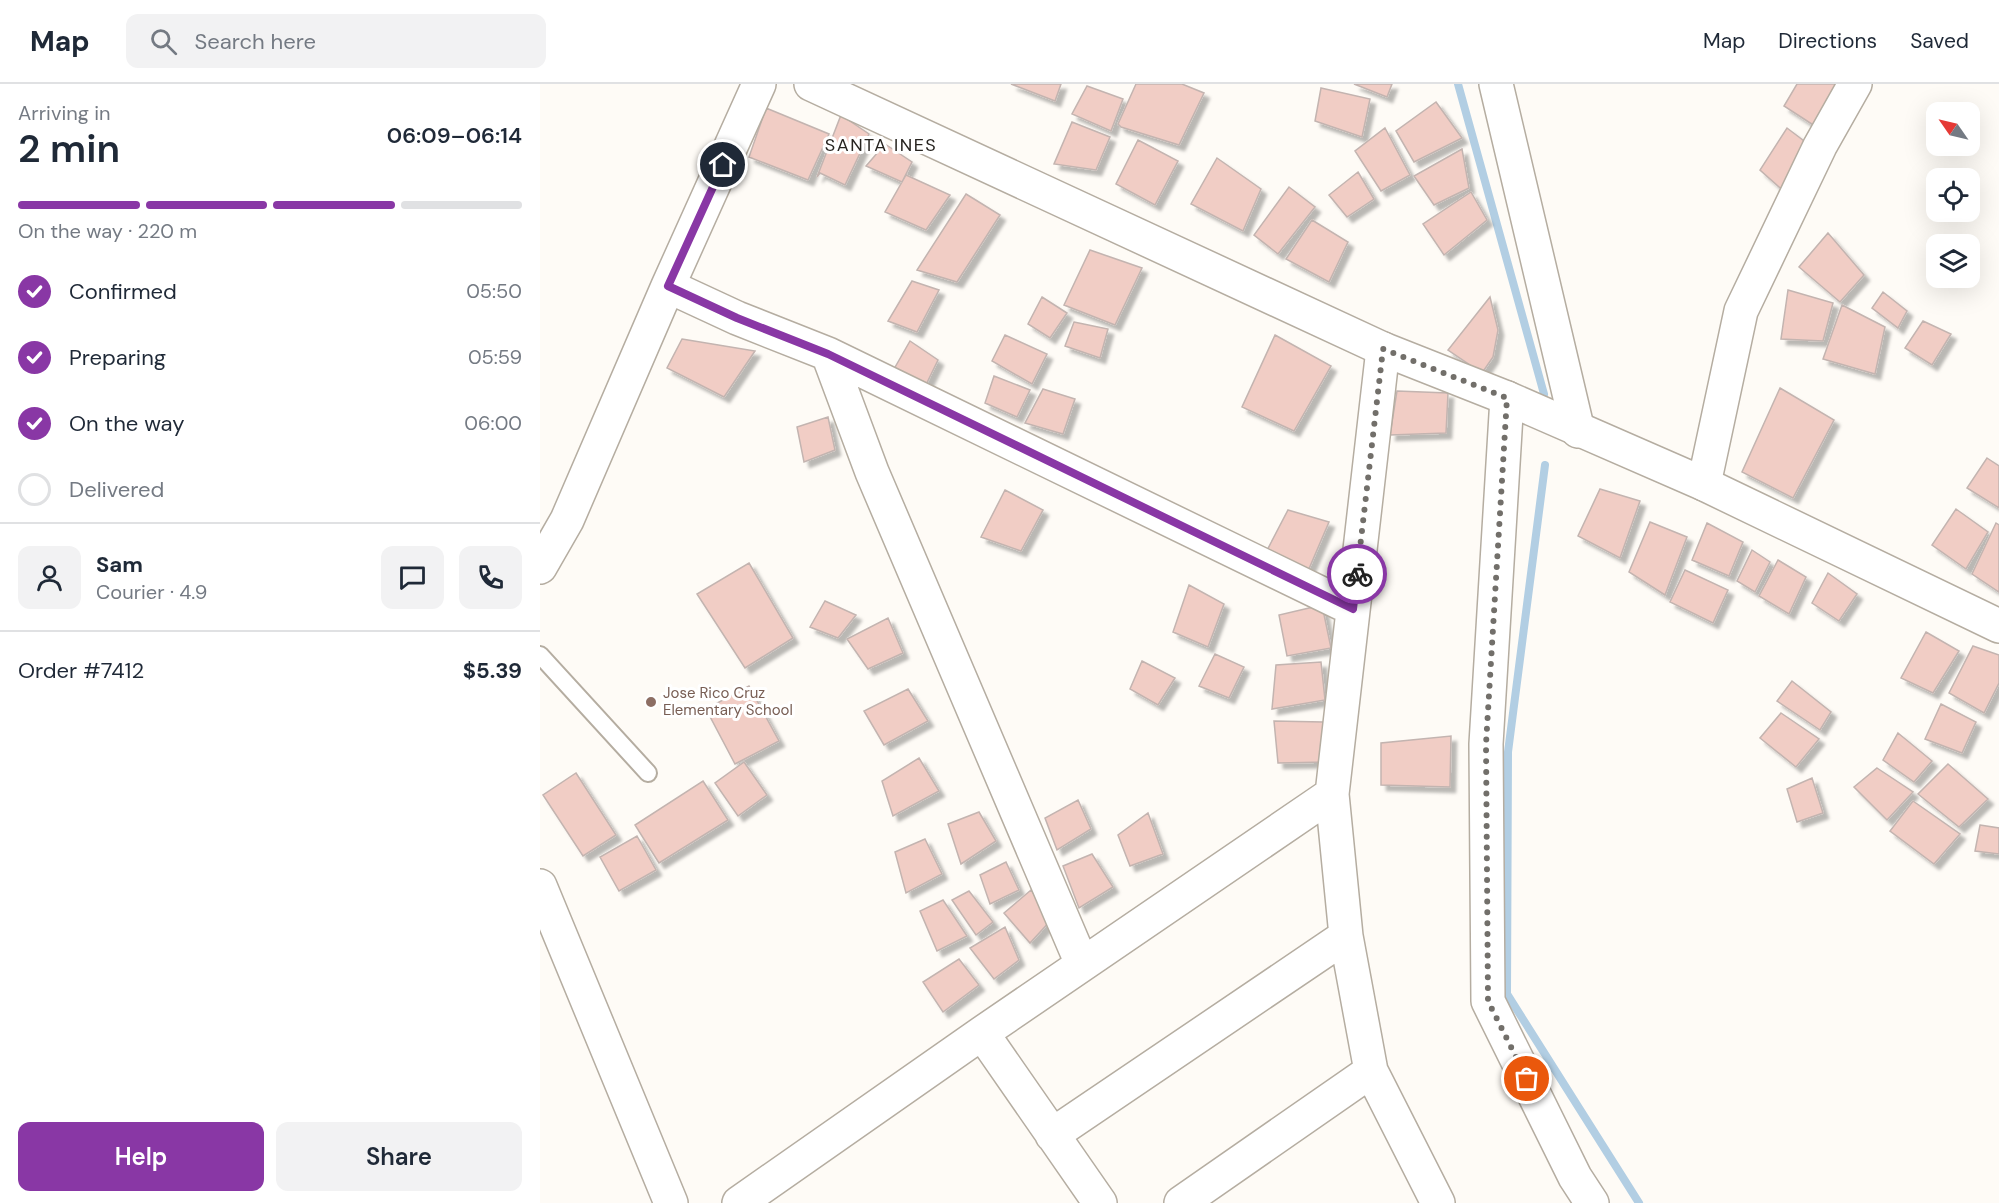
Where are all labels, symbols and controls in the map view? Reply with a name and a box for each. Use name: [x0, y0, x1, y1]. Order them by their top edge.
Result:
search box: [126, 14, 546, 68]
text: Map: [30, 23, 90, 60]
icon: search: [147, 25, 180, 58]
text: Search here: [195, 27, 316, 56]
text: Map: [1703, 27, 1745, 55]
text: Directions: [1778, 27, 1877, 55]
text: Saved: [1910, 27, 1969, 55]
text: Arriving in: [18, 100, 110, 126]
north arrow: [1926, 102, 1980, 156]
map controls: [1926, 102, 1980, 288]
text: 06:09–06:14: [387, 121, 522, 150]
text: 2 min: [18, 123, 120, 174]
district label: SANTA INES: [825, 133, 937, 157]
pin: [697, 139, 748, 190]
icon: home: [706, 148, 739, 181]
button: locate: [1926, 168, 1980, 222]
text: On the way · 220 m: [18, 218, 197, 244]
button: layers: [1926, 234, 1980, 288]
icon: check: [18, 275, 51, 308]
text: Confirmed: [69, 277, 177, 306]
text: 05:50: [466, 278, 522, 304]
icon: check: [18, 341, 51, 374]
text: Preparing: [69, 343, 166, 372]
text: 05:59: [468, 344, 522, 370]
icon: check: [18, 407, 51, 440]
text: On the way: [69, 409, 184, 438]
text: 06:00: [464, 410, 522, 436]
text: Delivered: [69, 475, 164, 504]
courier: [1327, 544, 1387, 604]
button: person: [18, 546, 81, 609]
button: chat: [381, 546, 444, 609]
button: phone: [459, 546, 522, 609]
text: Sam: [96, 550, 143, 579]
icon: bike: [1341, 558, 1374, 591]
text: Courier · 4.9: [96, 579, 207, 605]
text: Order #7412: [18, 656, 144, 685]
text: $5.39: [463, 656, 522, 685]
place label: Jose Rico Cruz Elementary School: [663, 683, 793, 720]
marker: Jose Rico Cruz Elementary School: [644, 695, 658, 709]
pin: [1501, 1053, 1552, 1104]
icon: bag: [1510, 1062, 1543, 1095]
button: Help: [18, 1122, 264, 1191]
button: Share: [276, 1122, 522, 1191]

